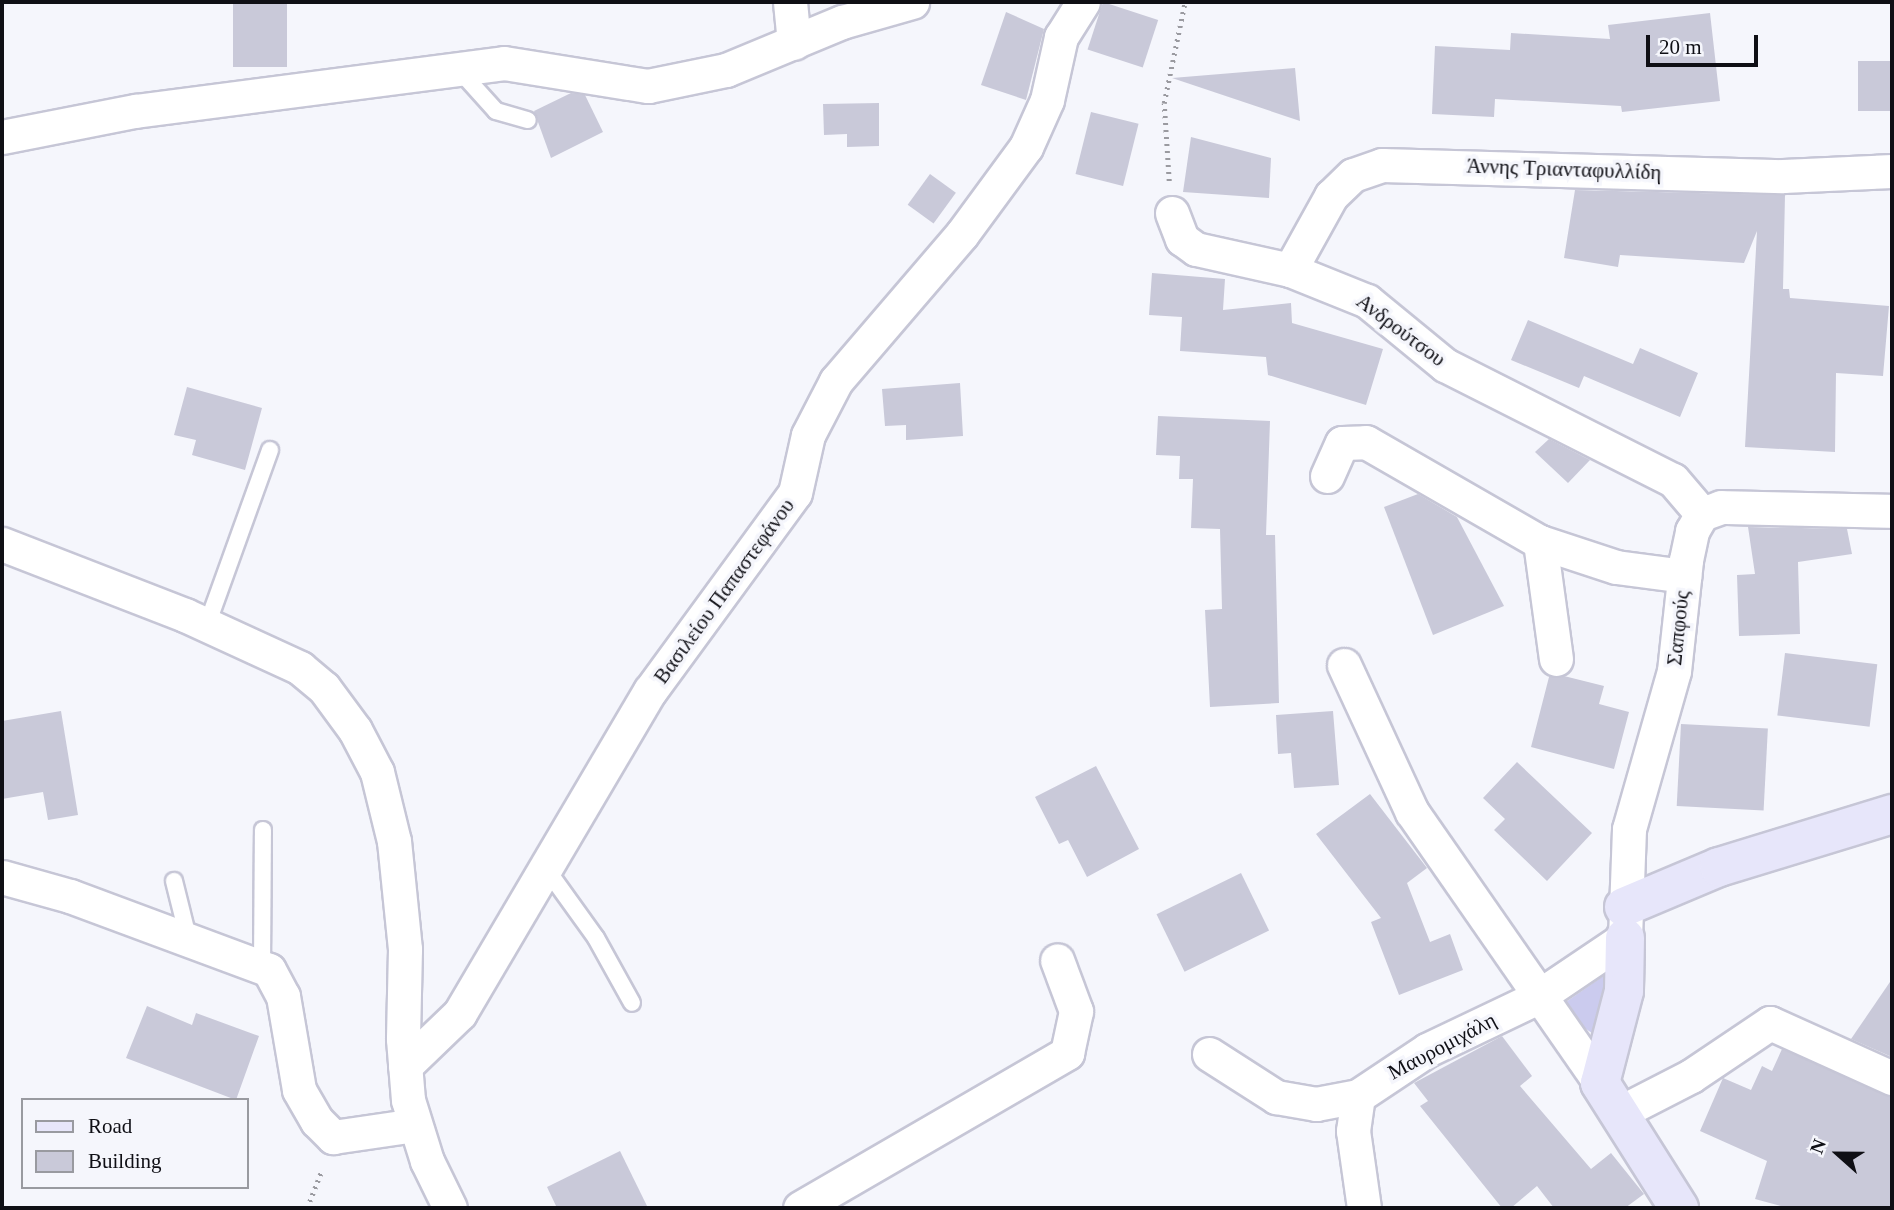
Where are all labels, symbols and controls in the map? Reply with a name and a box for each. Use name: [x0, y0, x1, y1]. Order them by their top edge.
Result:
scale bar: [1649, 21, 1761, 65]
text: 20 m: [1659, 35, 1702, 59]
street label: Άννης Τριανταφυλλίδη: [1466, 153, 1662, 185]
street label: Ανδρούτσου: [1351, 288, 1451, 372]
street label: Βασιλείου Παπαστεφάνου: [648, 494, 800, 688]
street label: Σαπφούς: [1662, 589, 1694, 667]
street label: Μαυρομιχάλη: [1384, 1007, 1500, 1085]
legend: [21, 1098, 248, 1189]
text: Road: [88, 1114, 132, 1138]
north arrow: [1803, 1119, 1873, 1189]
text: N: [1806, 1136, 1830, 1156]
text: Building: [88, 1149, 162, 1173]

